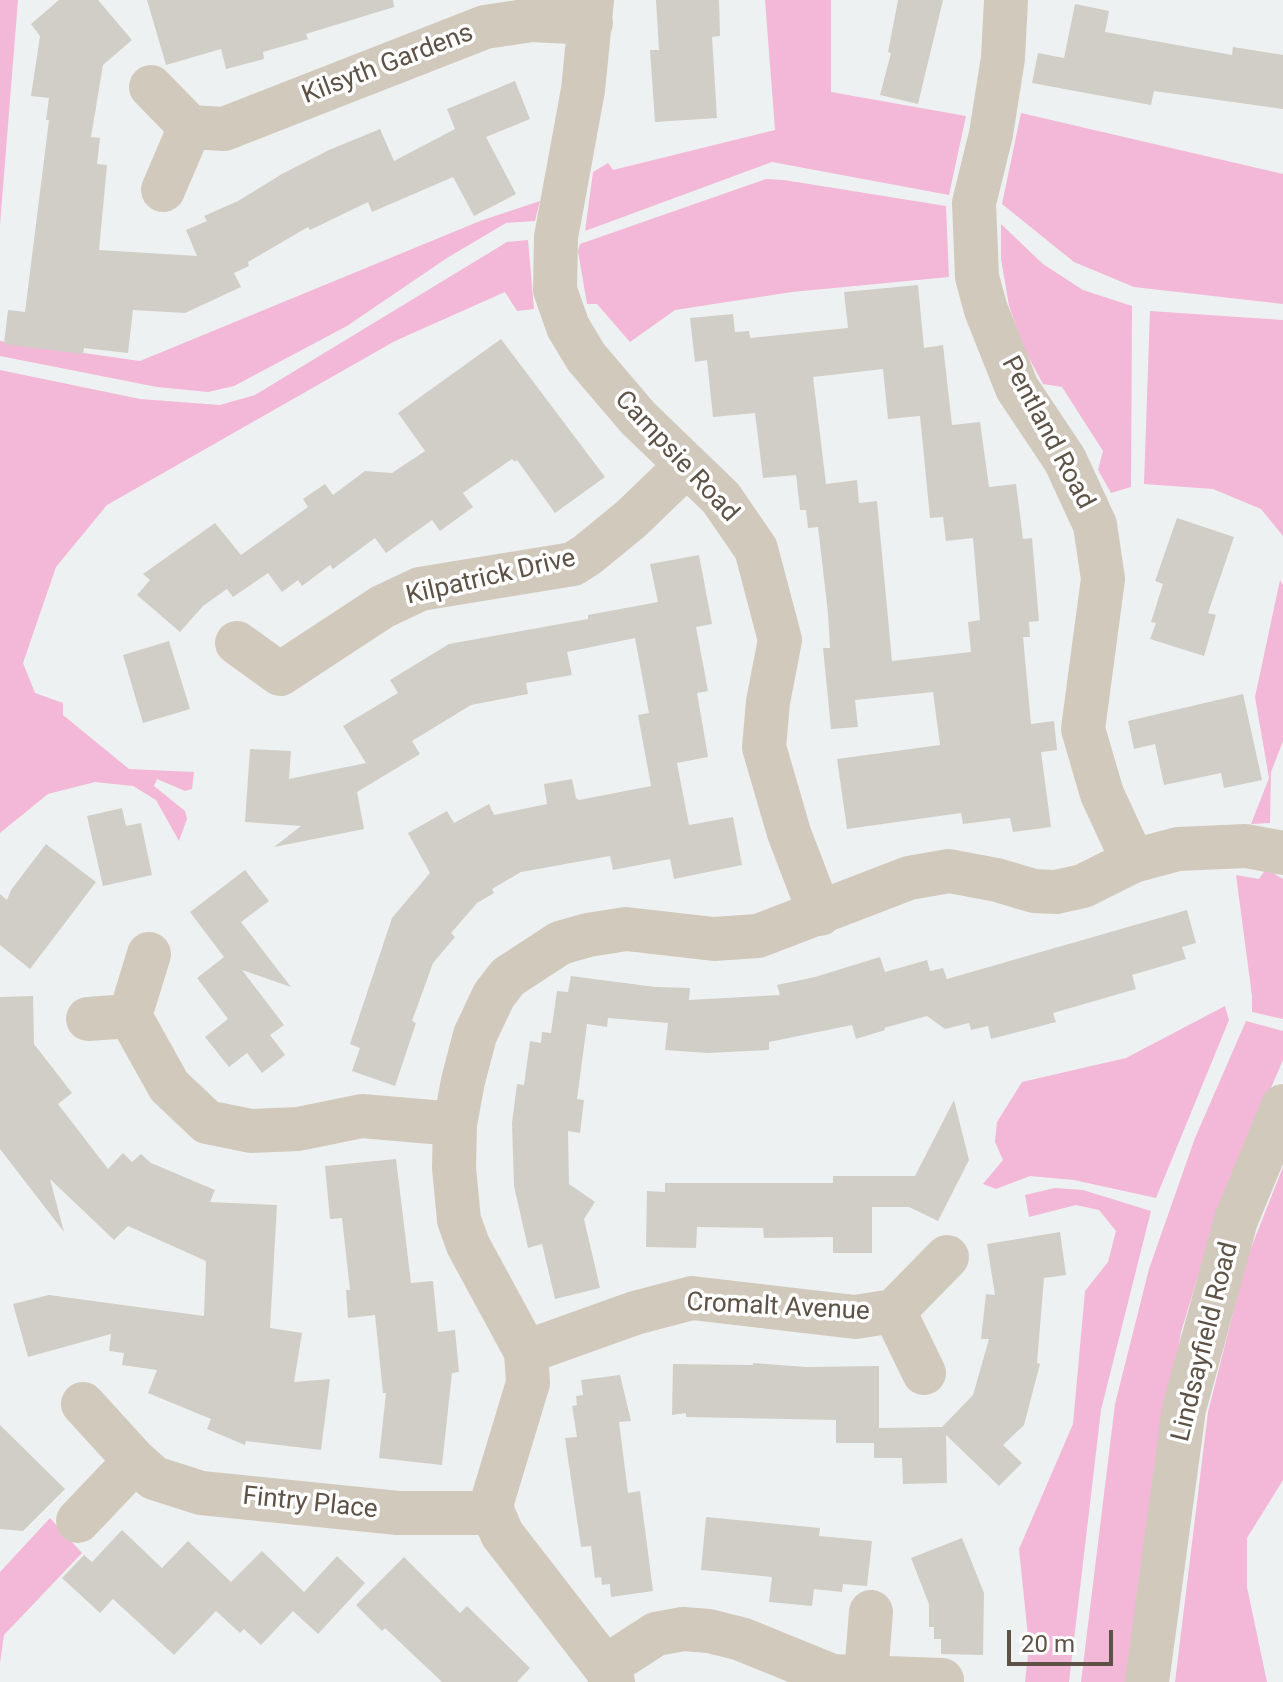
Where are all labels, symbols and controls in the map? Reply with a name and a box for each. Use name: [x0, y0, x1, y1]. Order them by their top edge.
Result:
street label: Kilsyth Gardens: [298, 18, 478, 112]
street label: Pentland Road: [994, 351, 1100, 515]
street label: Campsie Road: [607, 385, 745, 529]
street label: Kilpatrick Drive: [403, 543, 579, 613]
street label: Lindsayfield Road: [1166, 1239, 1246, 1445]
street label: Cromalt Avenue: [686, 1288, 870, 1328]
street label: Fintry Place: [241, 1481, 379, 1527]
scale bar: [1011, 1614, 1117, 1664]
text: 20 m: [1021, 1630, 1075, 1658]

